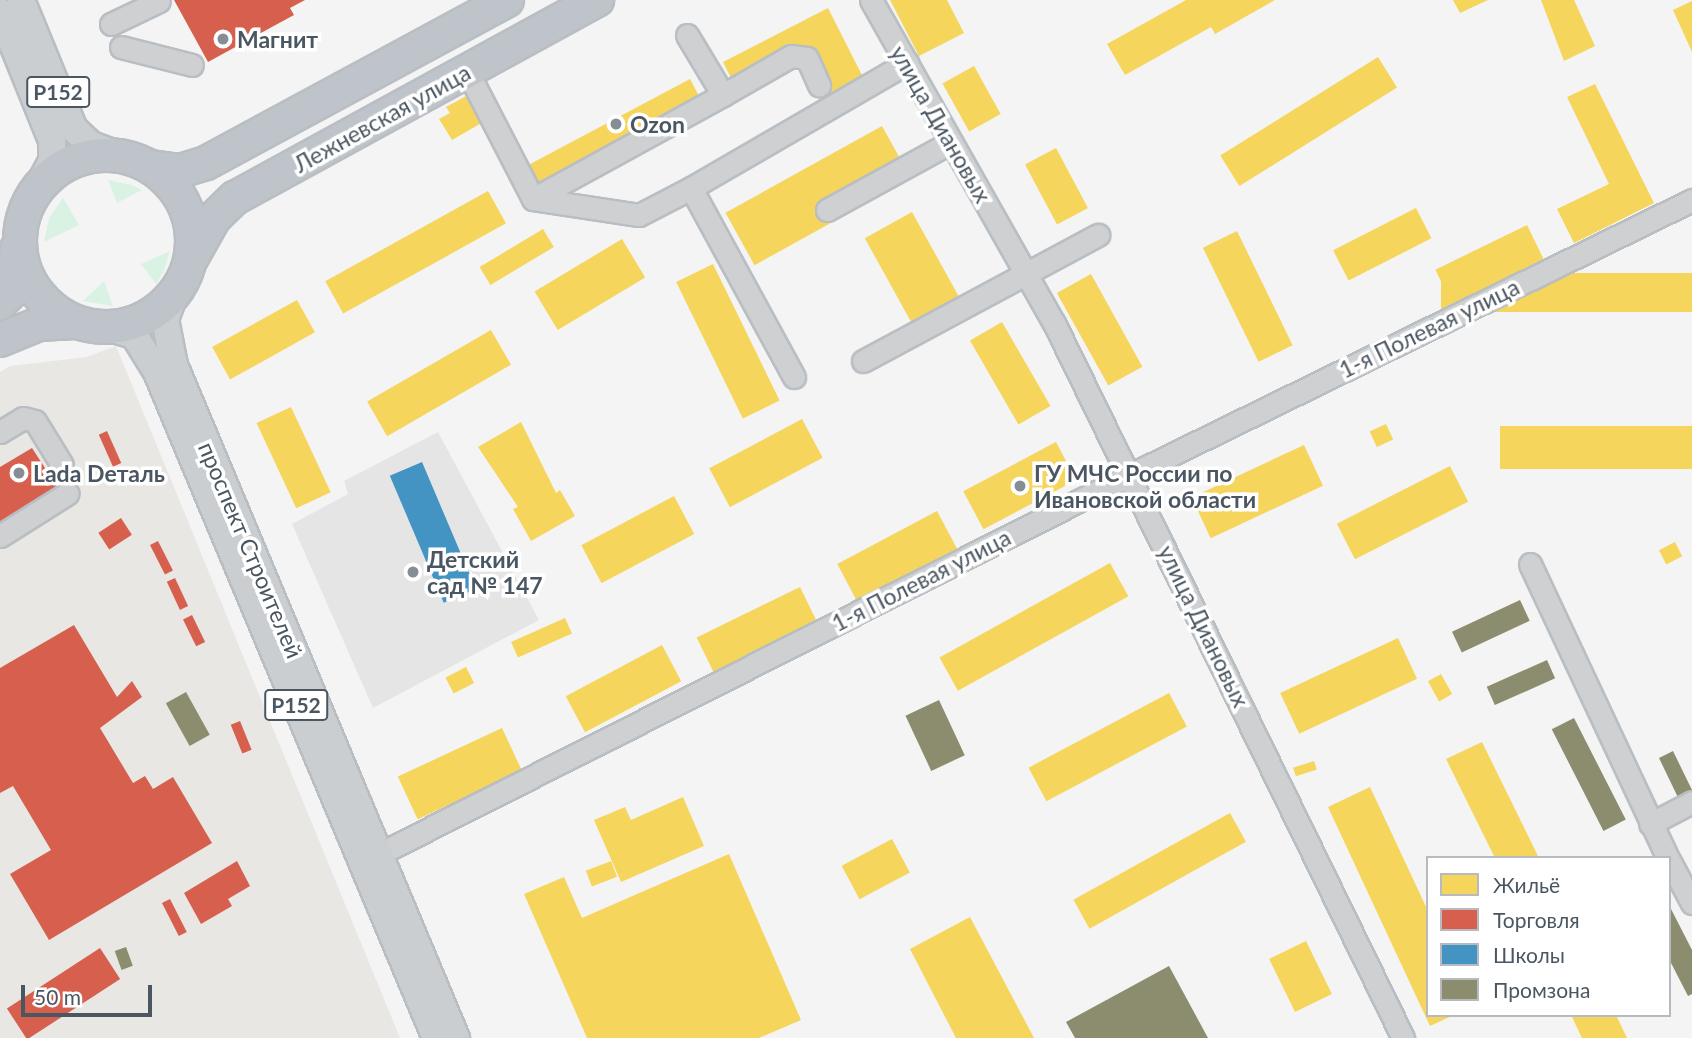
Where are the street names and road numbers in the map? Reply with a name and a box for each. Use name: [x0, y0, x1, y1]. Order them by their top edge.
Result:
street label: улица Диановых: [885, 41, 997, 207]
street label: Лежневская улица: [289, 58, 475, 178]
road number: Р152: [25, 74, 91, 110]
street label: 1-я Полевая улица: [1334, 272, 1524, 384]
street label: проспект Строителей: [193, 438, 309, 662]
street label: 1-я Полевая улица: [827, 523, 1015, 637]
street label: улица Диановых: [1153, 541, 1255, 711]
road number: Р152: [263, 688, 329, 722]

